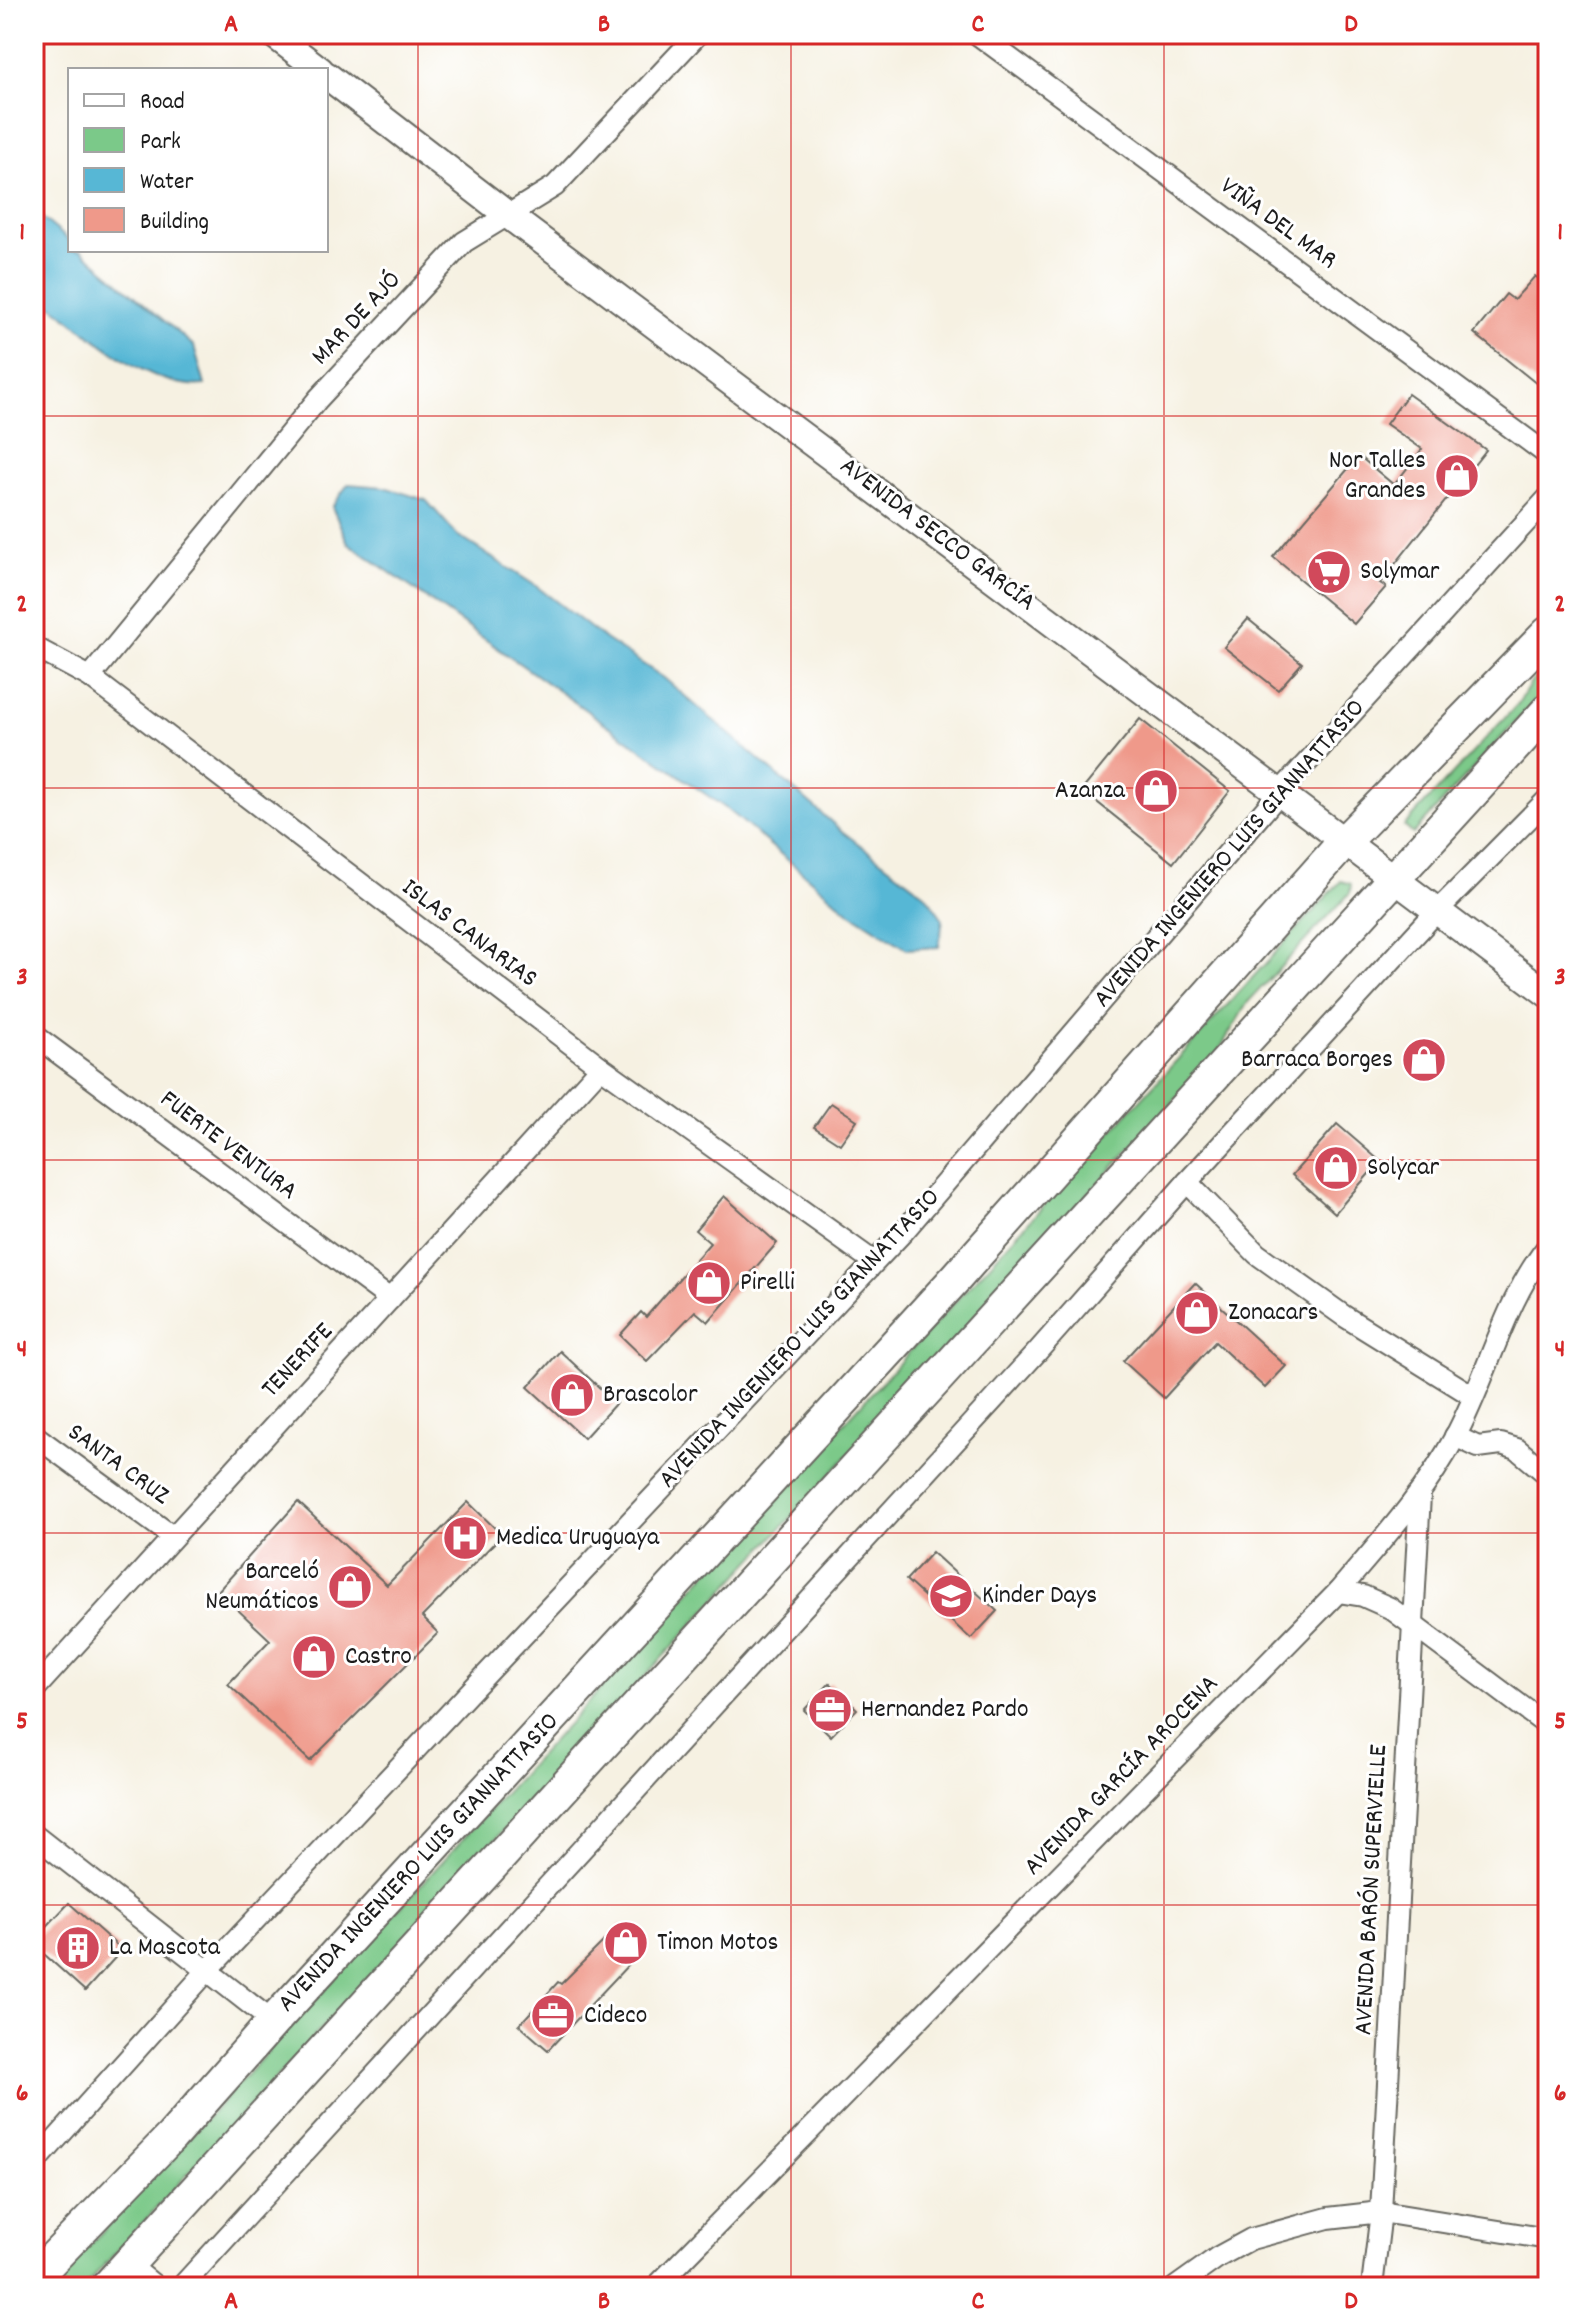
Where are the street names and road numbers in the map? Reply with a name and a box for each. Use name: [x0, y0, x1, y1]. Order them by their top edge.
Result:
street label: VIÑA DEL MAR: [1212, 169, 1344, 279]
street label: MAR DE AJÓ: [304, 264, 410, 374]
street label: AVENIDA SECCO GARCÍA: [831, 449, 1043, 621]
street label: AVENIDA INGENIERO LUIS GIANNATTASIO: [1085, 692, 1375, 1016]
street label: ISLAS CANARIAS: [393, 870, 545, 998]
street label: FUERTE VENTURA: [151, 1082, 305, 1210]
street label: AVENIDA INGENIERO LUIS GIANNATTASIO: [651, 1181, 949, 1497]
street label: TENERIFE: [253, 1315, 343, 1407]
street label: SANTA CRUZ: [59, 1415, 177, 1515]
street label: AVENIDA GARCÍA AROCENA: [1016, 1667, 1228, 1885]
street label: AVENIDA INGENIERO LUIS GIANNATTASIO: [270, 1705, 568, 2021]
street label: AVENIDA BARÓN SUPERVIELLE: [1346, 1744, 1398, 2036]

